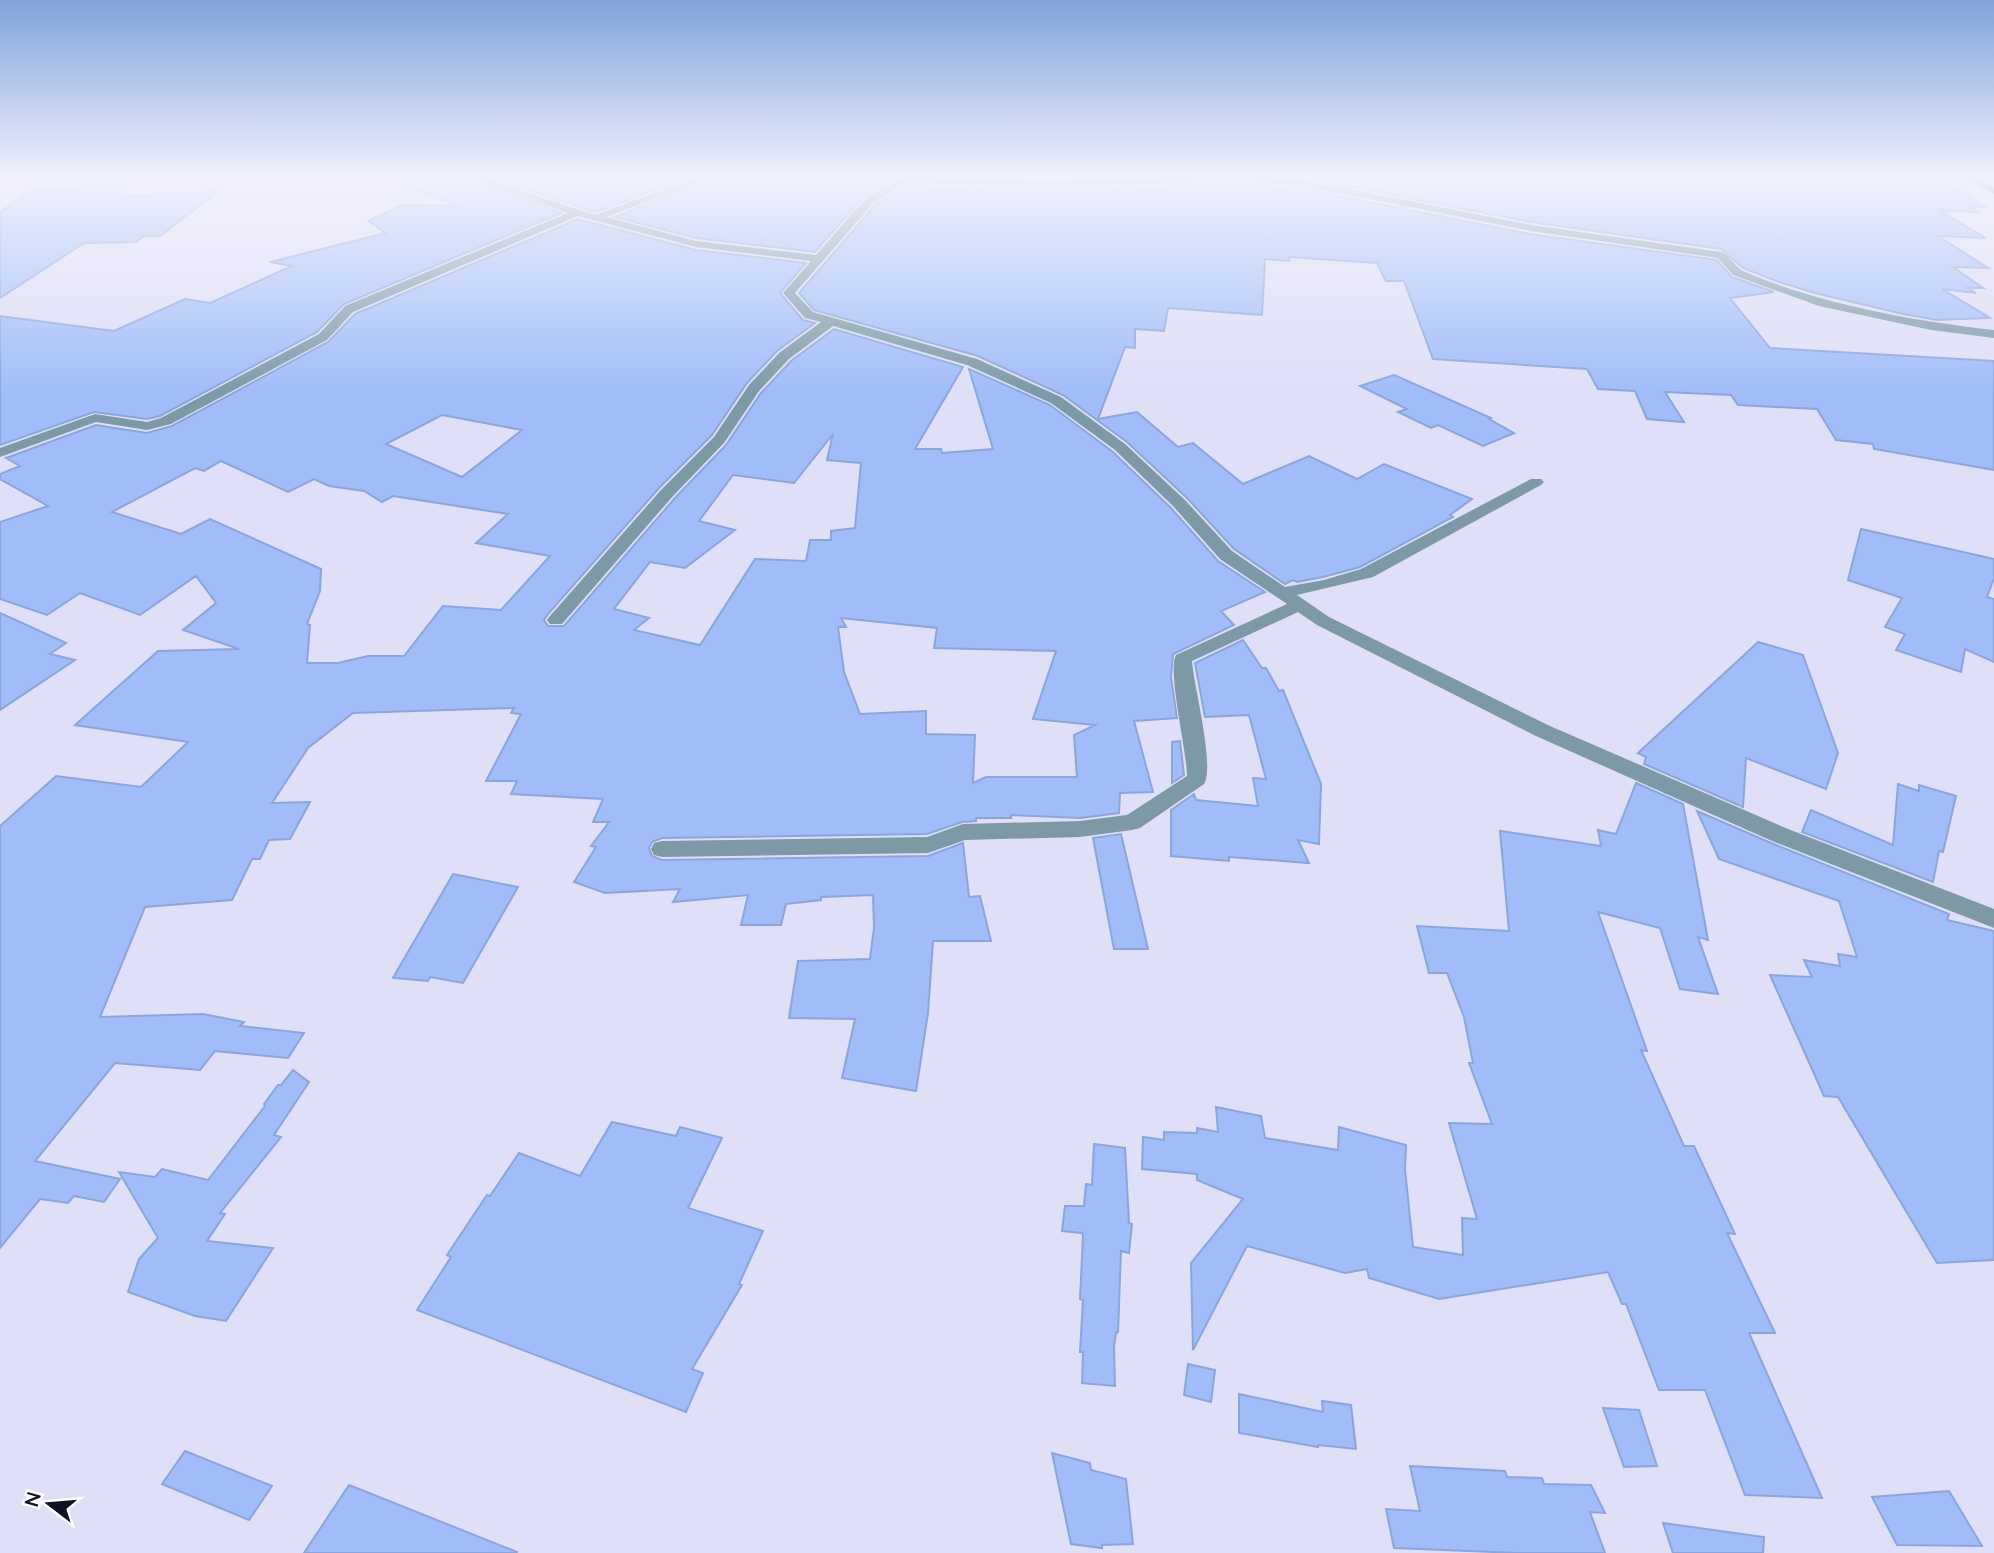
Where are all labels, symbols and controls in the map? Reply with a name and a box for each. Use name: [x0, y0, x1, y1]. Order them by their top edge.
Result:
north arrow: [14, 1469, 84, 1539]
text: N: [19, 1489, 45, 1509]

